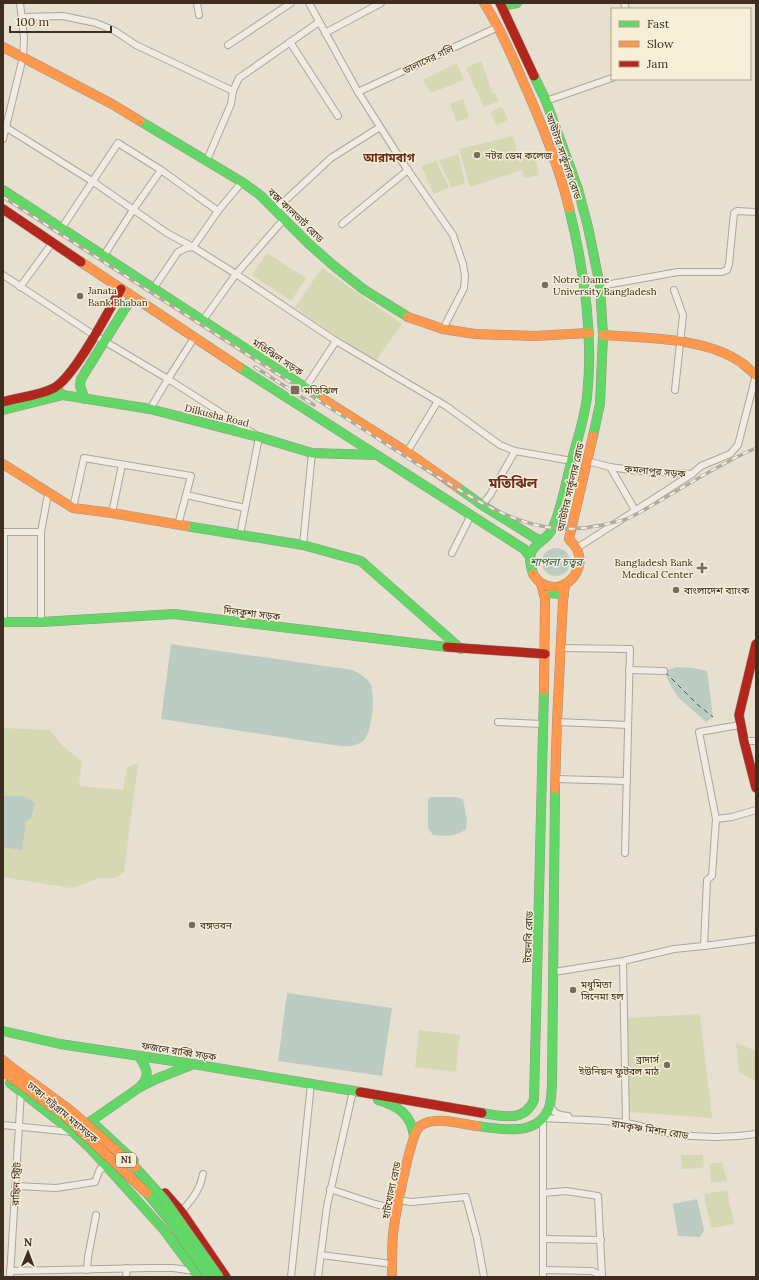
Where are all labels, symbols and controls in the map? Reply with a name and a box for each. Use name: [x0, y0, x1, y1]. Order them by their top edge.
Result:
scale bar: [10, 8, 111, 34]
legend: [611, 8, 751, 80]
text: 100 m: [16, 14, 49, 29]
text: Fast: [647, 16, 670, 31]
text: Slow: [647, 36, 674, 51]
street label: ডালাসের গলি: [400, 42, 456, 77]
text: Jam: [646, 56, 668, 71]
street label: আউটার সার্কুলার রোড: [542, 110, 585, 202]
place label: নটর ডেম কলেজ: [484, 149, 553, 162]
district label: আরামবাগ: [362, 150, 415, 165]
marker: নটর ডেম কলেজ: [472, 150, 482, 160]
street label: বক্স কালভার্ট রোড: [264, 185, 327, 246]
place label: Notre Dame University Bangladesh: [553, 273, 657, 298]
marker: Notre Dame University Bangladesh: [540, 280, 550, 290]
place label: Janata Bank Bhaban: [87, 284, 148, 309]
marker: Janata Bank Bhaban: [75, 291, 85, 301]
street label: মতিঝিল সড়ক: [249, 336, 306, 379]
marker: মতিঝিল: [289, 384, 301, 396]
place label: মতিঝিল: [303, 384, 338, 397]
street label: Dilkusha Road: [183, 401, 250, 430]
street label: আউটার সার্কুলার রোড: [554, 441, 587, 534]
street label: কমলাপুর সড়ক: [623, 462, 687, 481]
district label: মতিঝিল: [488, 474, 538, 492]
water label: শাপলা চত্বর: [530, 555, 585, 569]
place label: Bangladesh Bank Medical Center: [614, 556, 694, 581]
marker: Bangladesh Bank Medical Center: [696, 562, 708, 574]
place label: বাংলাদেশ ব্যাংক: [683, 584, 750, 597]
marker: বাংলাদেশ ব্যাংক: [671, 585, 681, 595]
street label: দিলকুশা সড়ক: [222, 603, 282, 624]
street label: টয়েনবি রোড: [521, 910, 536, 964]
place label: বঙ্গভবন: [199, 919, 233, 932]
marker: বঙ্গভবন: [187, 920, 197, 930]
place label: মধুমিতা সিনেমা হল: [580, 978, 624, 1003]
marker: মধুমিতা সিনেমা হল: [568, 985, 578, 995]
street label: ফজলে রাব্বি সড়ক: [139, 1039, 218, 1064]
place label: ব্রাদার্স ইউনিয়ন ফুটবল মাঠ: [578, 1053, 660, 1078]
marker: ব্রাদার্স ইউনিয়ন ফুটবল মাঠ: [662, 1060, 672, 1070]
street label: ঢাকা-চট্টগ্রাম মহাসড়ক: [24, 1078, 102, 1146]
street label: রামকৃষ্ণ মিশন রোড: [609, 1117, 690, 1142]
road number: N1: [116, 1153, 136, 1167]
street label: হাটখোলা রোড: [379, 1160, 404, 1221]
street label: রাঙ্কিন স্ট্রিট: [9, 1161, 24, 1207]
north arrow: [8, 1232, 48, 1272]
text: N: [24, 1235, 33, 1249]

